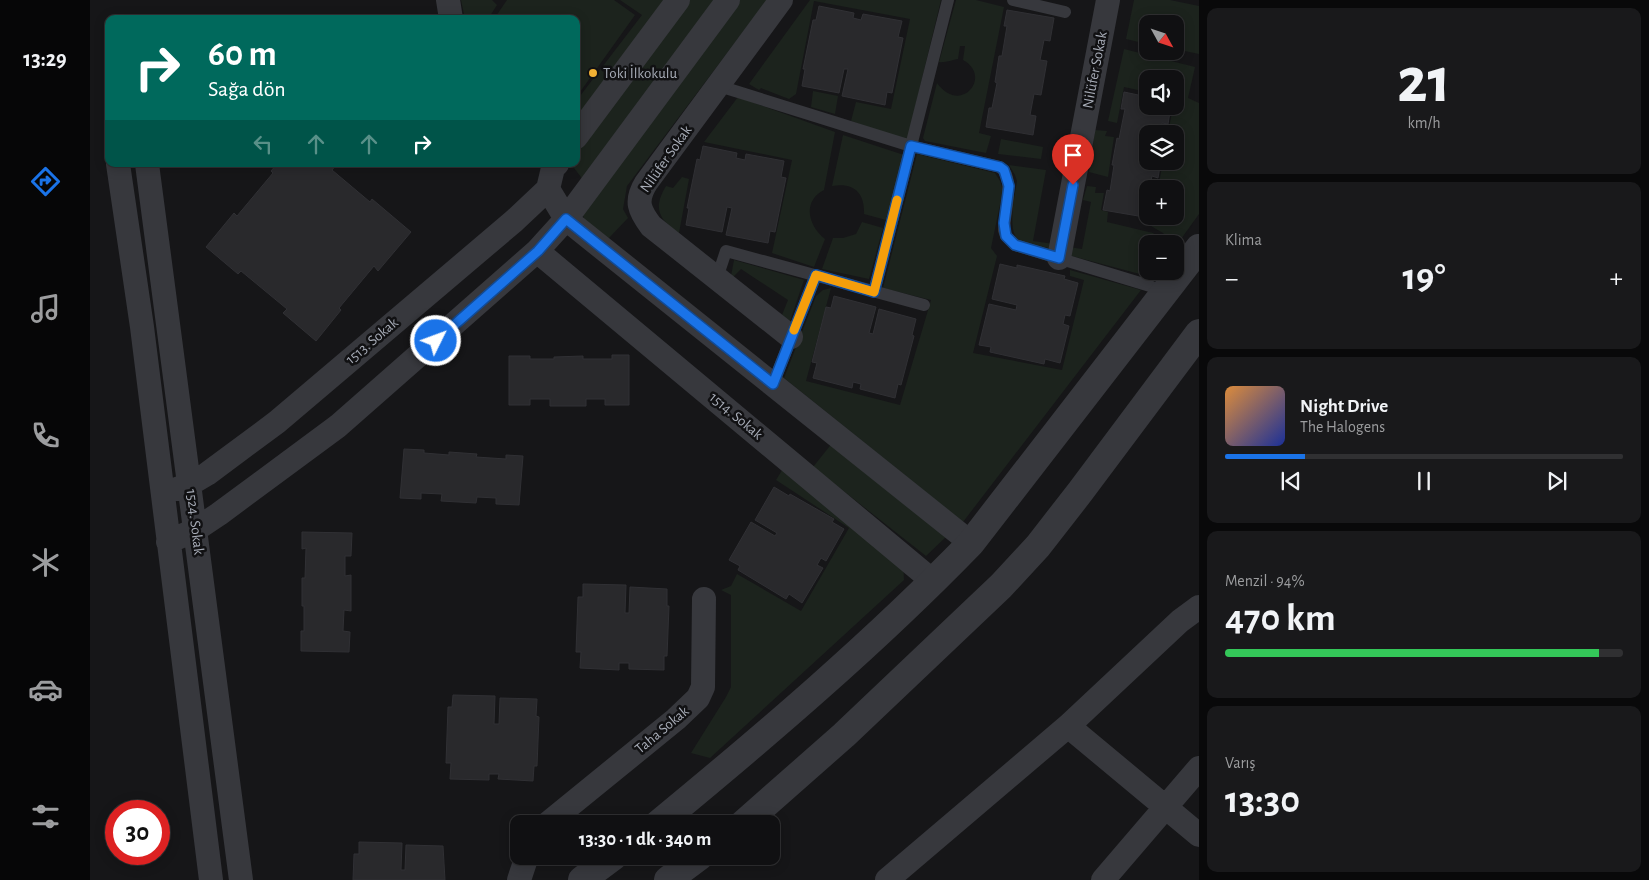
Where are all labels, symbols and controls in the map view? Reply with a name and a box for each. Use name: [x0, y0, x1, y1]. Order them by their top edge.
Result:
north arrow: [1139, 15, 1184, 60]
map controls: [1139, 15, 1184, 280]
street label: Nilüfer Sokak: [1080, 30, 1110, 110]
icon: right: [125, 35, 190, 100]
text: 60 m: [208, 37, 277, 72]
text: 13:29: [23, 48, 67, 70]
text: 21: [1397, 49, 1451, 114]
place label: Toki İlkokulu: [603, 64, 678, 81]
marker: Toki İlkokulu: [587, 67, 599, 79]
button: sound: [1139, 70, 1184, 115]
text: Sağa dön: [208, 78, 286, 100]
text: km/h: [1407, 115, 1441, 131]
street label: Nilüfer Sokak: [637, 123, 695, 195]
button: layers: [1139, 125, 1184, 170]
icon: left: [249, 130, 277, 158]
icon: ahead: [302, 130, 330, 158]
icon: ahead: [355, 130, 383, 158]
icon: right: [408, 130, 436, 158]
pin: [1052, 134, 1094, 185]
icon: arrive: [1059, 141, 1087, 169]
icon: directions: [28, 164, 63, 199]
button: +: [1139, 180, 1184, 225]
text: Klima: [1225, 232, 1262, 248]
button: −: [1139, 235, 1184, 280]
text: 19°: [1402, 259, 1446, 297]
text: −: [1225, 265, 1238, 293]
text: +: [1610, 265, 1623, 293]
icon: music: [28, 291, 63, 326]
position arrow: [409, 314, 461, 366]
street label: 1513. Sokak: [343, 315, 401, 367]
street label: 1514. Sokak: [707, 390, 766, 442]
text: Night Drive: [1300, 397, 1388, 416]
icon: phone: [28, 418, 63, 453]
text: The Halogens: [1300, 419, 1385, 435]
icon: previous: [1277, 467, 1305, 495]
icon: pause: [1410, 467, 1438, 495]
icon: next: [1543, 467, 1571, 495]
street label: 1524. Sokak: [184, 488, 206, 556]
icon: climate: [28, 545, 63, 580]
text: Menzil · 94%: [1225, 573, 1305, 589]
text: 470 km: [1225, 600, 1336, 638]
icon: car: [28, 672, 63, 707]
street label: Taha Sokak: [632, 703, 692, 757]
text: Varış: [1225, 755, 1255, 771]
text: 13:30: [1225, 782, 1300, 820]
icon: filters: [28, 799, 63, 834]
speed limit sign: 30: [105, 800, 170, 865]
text: 13:30 · 1 dk · 340 m: [579, 830, 711, 849]

